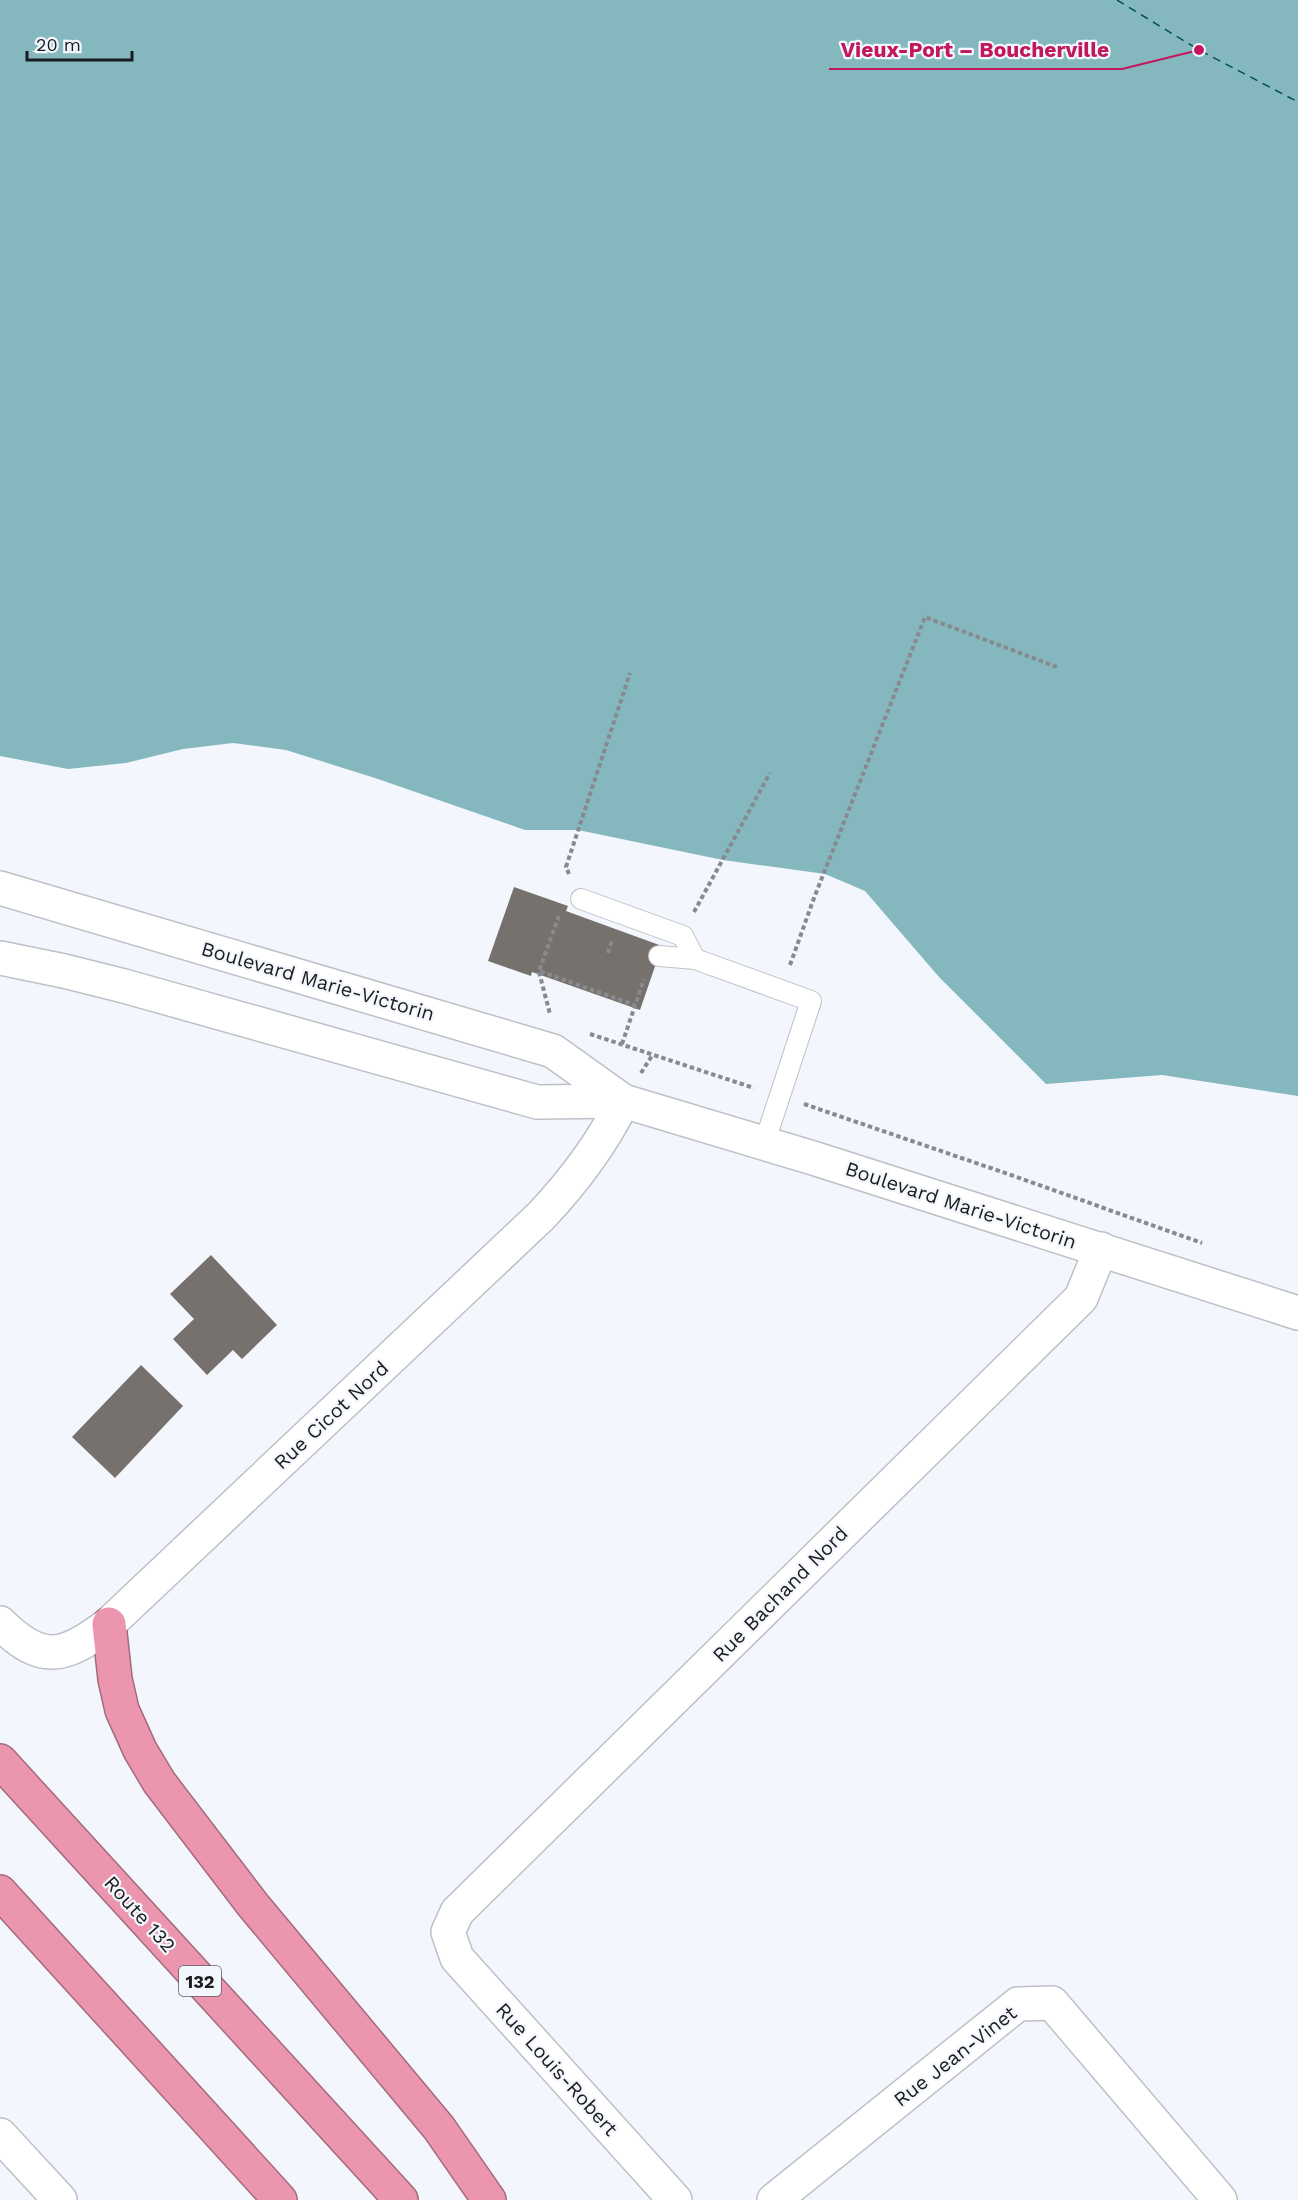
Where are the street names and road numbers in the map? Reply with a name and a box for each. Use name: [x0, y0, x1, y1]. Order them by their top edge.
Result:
street label: Boulevard Marie-Victorin: [199, 936, 437, 1026]
street label: Boulevard Marie-Victorin: [842, 1156, 1080, 1254]
street label: Rue Cicot Nord: [269, 1356, 393, 1474]
street label: Rue Bachand Nord: [707, 1521, 853, 1667]
street label: Route 132: [99, 1871, 181, 1957]
road number: 132: [179, 1966, 221, 1996]
street label: Rue Louis-Robert: [491, 1997, 623, 2141]
street label: Rue Jean-Vinet: [889, 2000, 1022, 2111]

